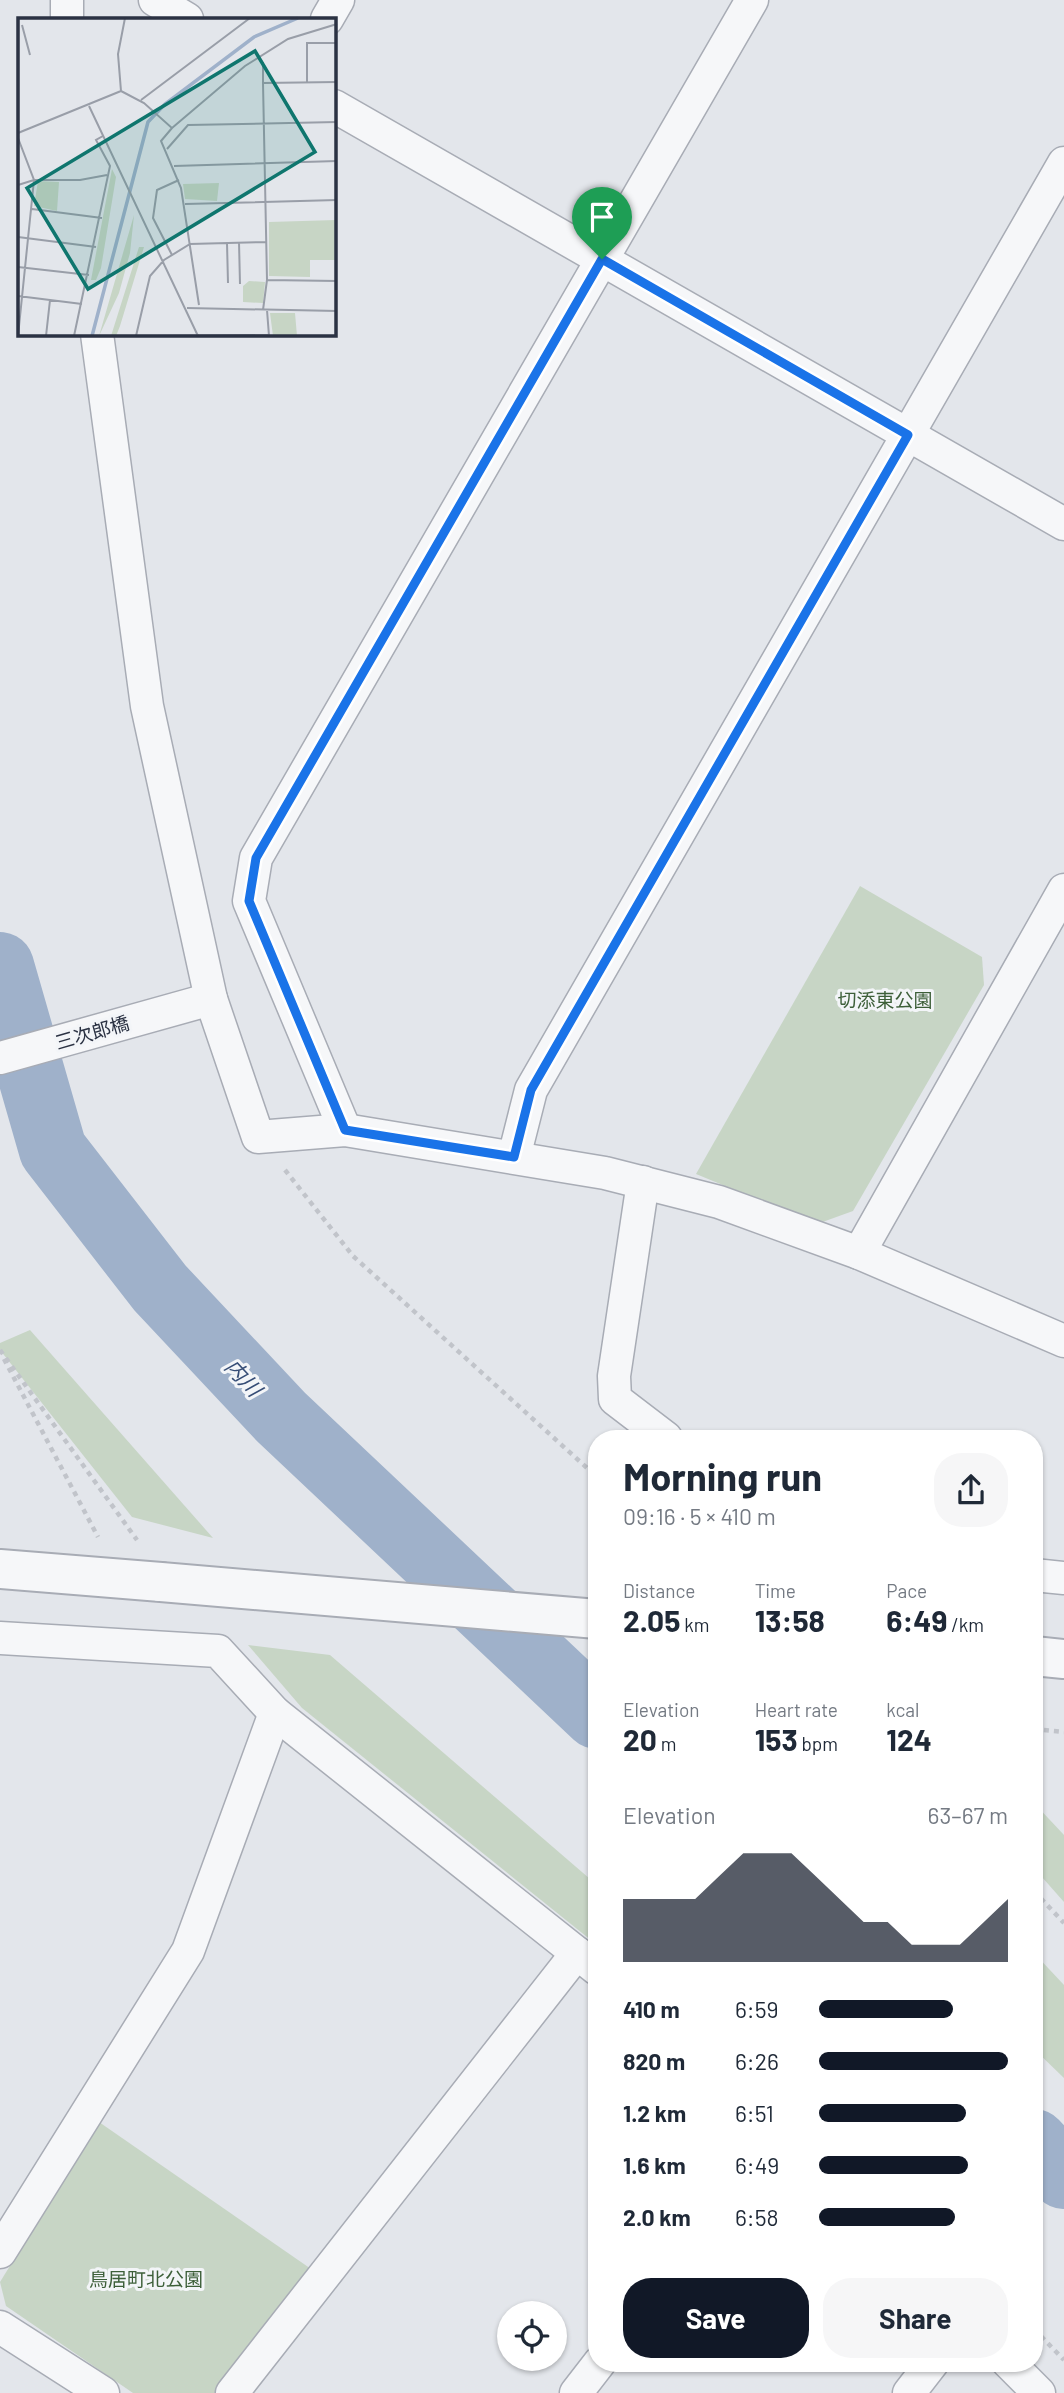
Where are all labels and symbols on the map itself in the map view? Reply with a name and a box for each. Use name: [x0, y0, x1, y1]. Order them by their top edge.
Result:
inset map: [18, 18, 336, 336]
pin: [572, 187, 632, 259]
park label: 切添東公園: [837, 988, 933, 1011]
street label: 三次郎橋: [52, 1010, 132, 1054]
water label: 内川: [221, 1353, 269, 1402]
park label: 鳥居町北公園: [89, 2267, 203, 2290]

